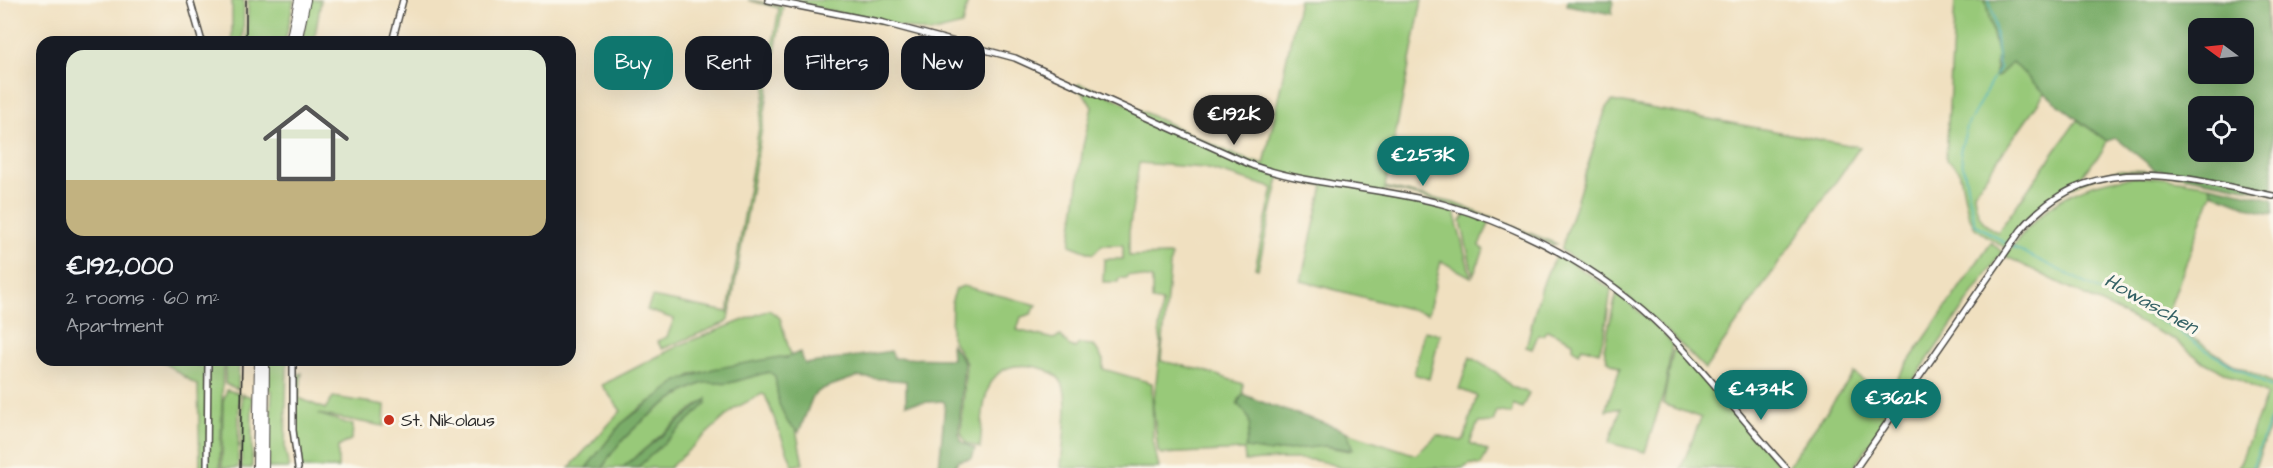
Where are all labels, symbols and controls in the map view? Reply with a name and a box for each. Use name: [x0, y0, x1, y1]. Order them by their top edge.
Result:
north arrow: [2188, 18, 2254, 84]
map controls: [2188, 18, 2254, 162]
chip: Buy: [594, 36, 673, 90]
chip: Rent: [685, 36, 772, 90]
chip: Filters: [784, 36, 889, 90]
chip: New: [901, 36, 985, 90]
icon: home: [252, 89, 360, 197]
pin: €192K: [1192, 95, 1276, 146]
button: locate: [2188, 96, 2254, 162]
text: €192K: [1207, 100, 1261, 128]
pin: €253K: [1381, 136, 1465, 187]
text: €253K: [1391, 141, 1455, 169]
text: €192,000: [66, 248, 174, 284]
water label: Howaschen: [2099, 267, 2205, 342]
text: 2 rooms · 60 m²: [66, 284, 220, 312]
text: Apartment: [66, 312, 164, 340]
pin: €434K: [1719, 370, 1803, 421]
text: €434K: [1728, 375, 1794, 403]
pin: €362K: [1854, 379, 1938, 430]
text: €362K: [1865, 384, 1927, 412]
place label: St. Nikolaus: [401, 408, 495, 433]
marker: St. Nikolaus: [382, 413, 396, 427]

